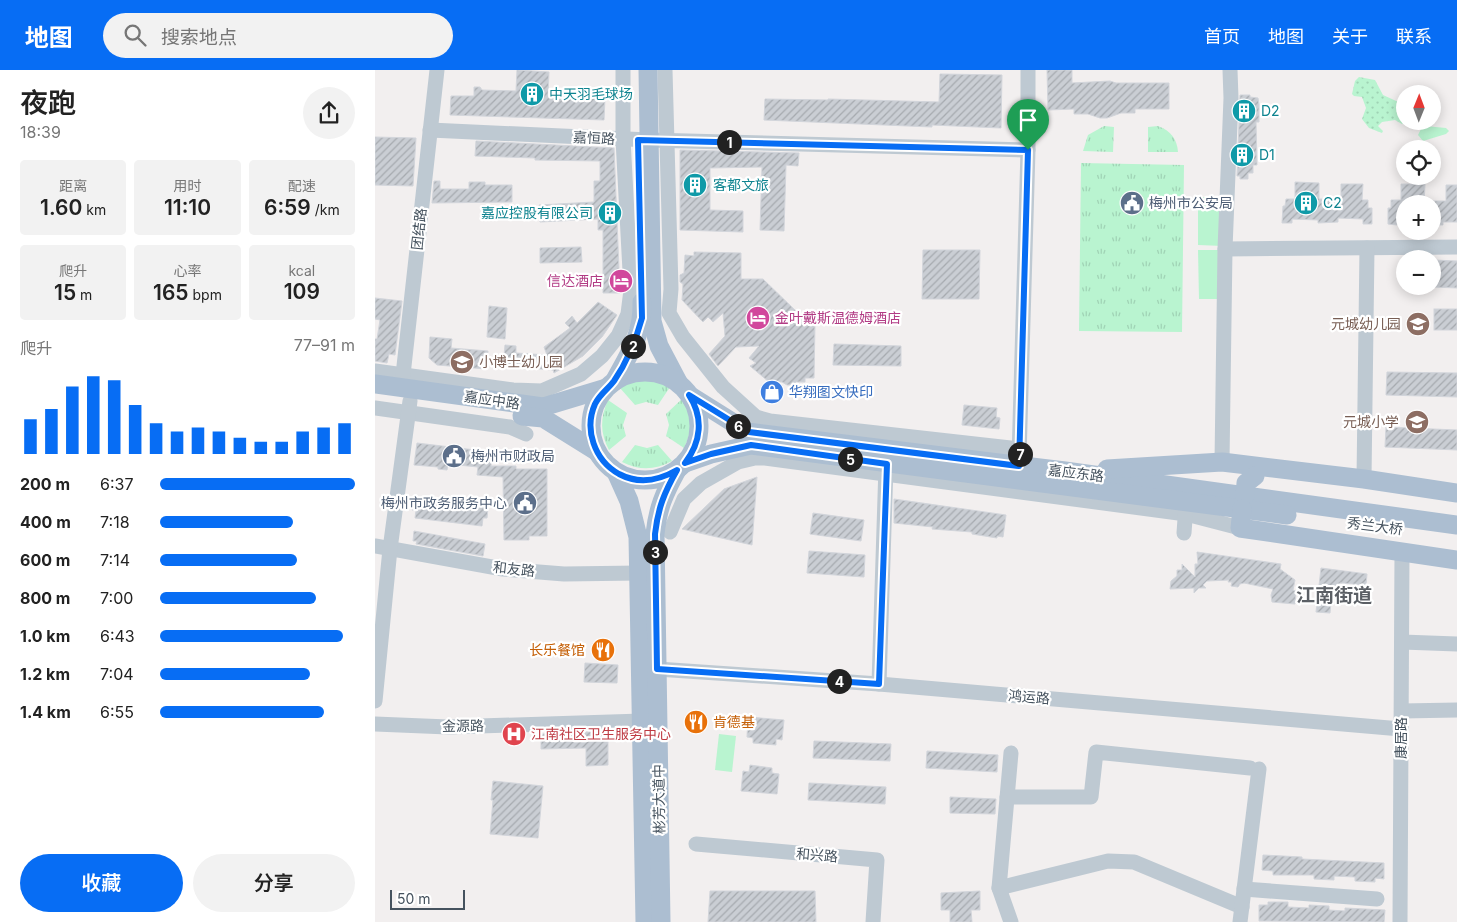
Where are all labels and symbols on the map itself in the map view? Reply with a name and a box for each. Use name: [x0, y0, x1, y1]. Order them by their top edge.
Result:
building icon: 中天羽毛球场: [519, 81, 545, 107]
place label: 中天羽毛球场: [549, 85, 633, 102]
north arrow: [1396, 85, 1441, 130]
building icon: D2: [1231, 98, 1257, 124]
pin: [1007, 99, 1049, 150]
place label: D2: [1261, 102, 1280, 119]
street label: 嘉恒路: [573, 128, 615, 147]
pin: 1: [717, 130, 741, 154]
building icon: D1: [1229, 142, 1255, 168]
place label: D1: [1259, 146, 1275, 163]
building icon: 客都文旅: [682, 172, 708, 198]
place label: 客都文旅: [713, 176, 769, 193]
public building icon: 梅州市公安局: [1119, 190, 1145, 216]
building icon: C2: [1293, 190, 1319, 216]
place label: 梅州市公安局: [1149, 194, 1233, 211]
place label: C2: [1323, 194, 1342, 211]
building icon: 嘉应控股有限公司: [597, 200, 623, 226]
place label: 嘉应控股有限公司: [481, 204, 593, 221]
street label: 团结路: [408, 207, 429, 251]
hotel icon: 信达酒店: [608, 268, 634, 294]
place label: 信达酒店: [547, 272, 603, 289]
hotel icon: 金叶戴斯温德姆酒店: [745, 305, 771, 331]
place label: 金叶戴斯温德姆酒店: [775, 309, 901, 326]
school or university icon: 元城幼儿园: [1405, 311, 1431, 337]
place label: 元城幼儿园: [1331, 315, 1401, 332]
pin: 2: [621, 334, 645, 358]
school or university icon: 小博士幼儿园: [449, 349, 475, 375]
place label: 小博士幼儿园: [479, 353, 563, 370]
shop icon: 华翔图文快印: [759, 379, 785, 405]
place label: 华翔图文快印: [789, 383, 873, 400]
street label: 嘉应中路: [463, 387, 521, 412]
school or university icon: 元城小学: [1404, 409, 1430, 435]
place label: 元城小学: [1343, 413, 1399, 430]
pin: 6: [725, 414, 751, 438]
pin: 7: [1007, 442, 1033, 466]
public building icon: 梅州市财政局: [441, 443, 467, 469]
pin: 5: [837, 446, 863, 472]
place label: 梅州市财政局: [471, 447, 555, 464]
street label: 嘉应东路: [1047, 461, 1105, 484]
public building icon: 梅州市政务服务中心: [512, 490, 538, 516]
place label: 梅州市政务服务中心: [381, 494, 507, 511]
street label: 秀兰大桥: [1346, 514, 1404, 537]
pin: 3: [643, 540, 667, 564]
street label: 和友路: [492, 558, 536, 579]
district label: 江南街道: [1296, 584, 1372, 607]
restaurant icon: 长乐餐馆: [590, 637, 616, 663]
place label: 长乐餐馆: [529, 641, 585, 658]
pin: 4: [827, 668, 851, 694]
street label: 鸿运路: [1007, 686, 1051, 707]
restaurant icon: 肯德基: [683, 709, 709, 735]
place label: 肯德基: [713, 713, 755, 730]
street label: 金源路: [442, 717, 484, 734]
street label: 康居路: [1392, 717, 1409, 759]
hospital icon: 江南社区卫生服务中心: [501, 721, 527, 747]
place label: 江南社区卫生服务中心: [531, 725, 671, 742]
street label: 彬芳大道中: [649, 764, 668, 834]
street label: 和兴路: [795, 844, 839, 865]
scale bar: [390, 887, 465, 910]

